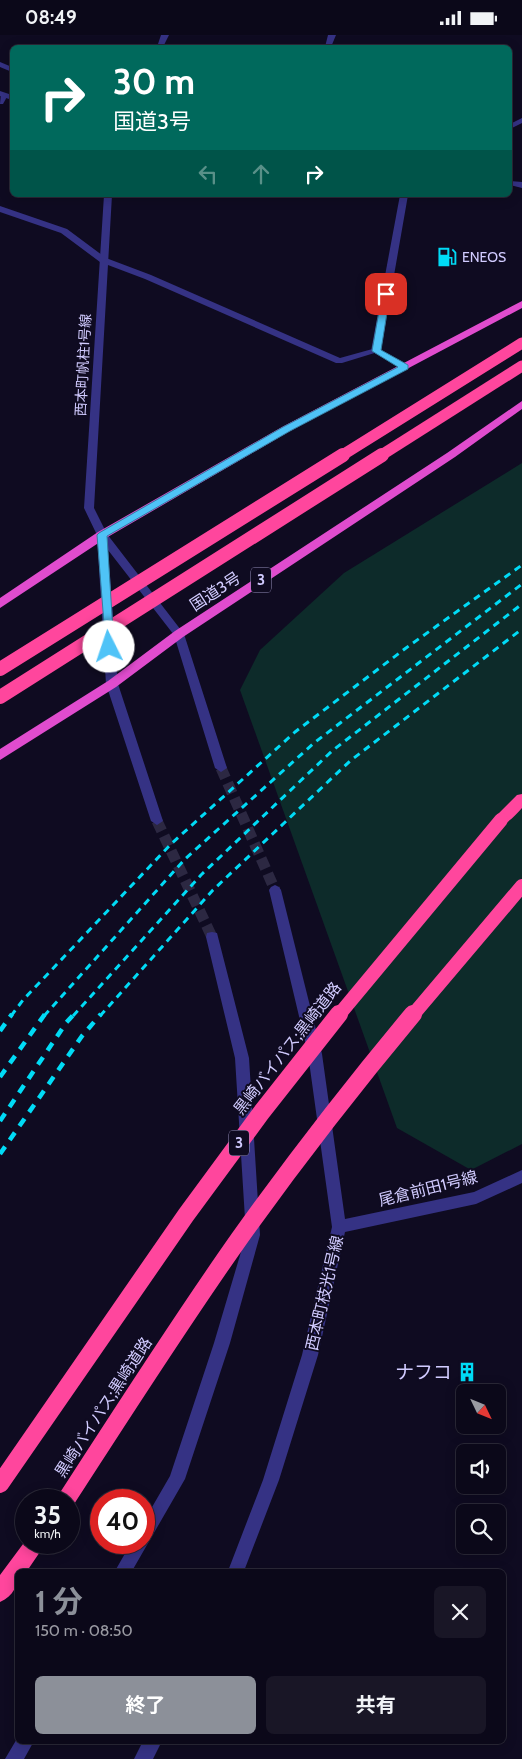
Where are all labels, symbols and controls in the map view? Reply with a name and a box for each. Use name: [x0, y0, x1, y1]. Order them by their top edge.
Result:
text: 08:49: [25, 6, 77, 29]
text: 30 m: [113, 60, 195, 103]
icon: right: [30, 65, 95, 130]
text: 国道3号: [113, 108, 191, 135]
icon: left: [194, 160, 222, 188]
icon: ahead: [247, 160, 275, 188]
icon: right: [300, 160, 328, 188]
fuel station icon: ENEOS: [436, 246, 458, 268]
place label: ENEOS: [462, 248, 506, 266]
pin: [365, 273, 407, 315]
icon: arrive: [372, 280, 400, 308]
street label: 西本町帆柱1号線: [71, 313, 95, 417]
road number: 3: [251, 567, 271, 593]
street label: 国道3号: [186, 568, 244, 615]
position arrow: [82, 620, 134, 672]
street label: 黒崎バイパス;黒崎道路: [230, 978, 345, 1118]
road number: 3: [229, 1131, 249, 1155]
street label: 尾倉前田1号線: [377, 1167, 480, 1210]
street label: 西本町枝光1号線: [302, 1234, 347, 1352]
street label: 黒崎バイパス;黒崎道路: [51, 1334, 156, 1481]
place label: ナフコ: [395, 1361, 452, 1384]
building icon: ナフコ: [456, 1361, 478, 1383]
north arrow: [456, 1384, 506, 1434]
map controls: [456, 1384, 506, 1554]
button: sound: [456, 1444, 506, 1494]
speed limit sign: 40: [90, 1489, 155, 1554]
text: 35: [34, 1500, 61, 1530]
button: search: [456, 1504, 506, 1554]
text: km/h: [34, 1526, 61, 1541]
text: 1 分: [35, 1583, 83, 1620]
button: close: [434, 1586, 486, 1638]
text: 150 m · 08:50: [35, 1621, 133, 1640]
button: 終了: [35, 1676, 256, 1734]
button: 共有: [266, 1676, 486, 1734]

